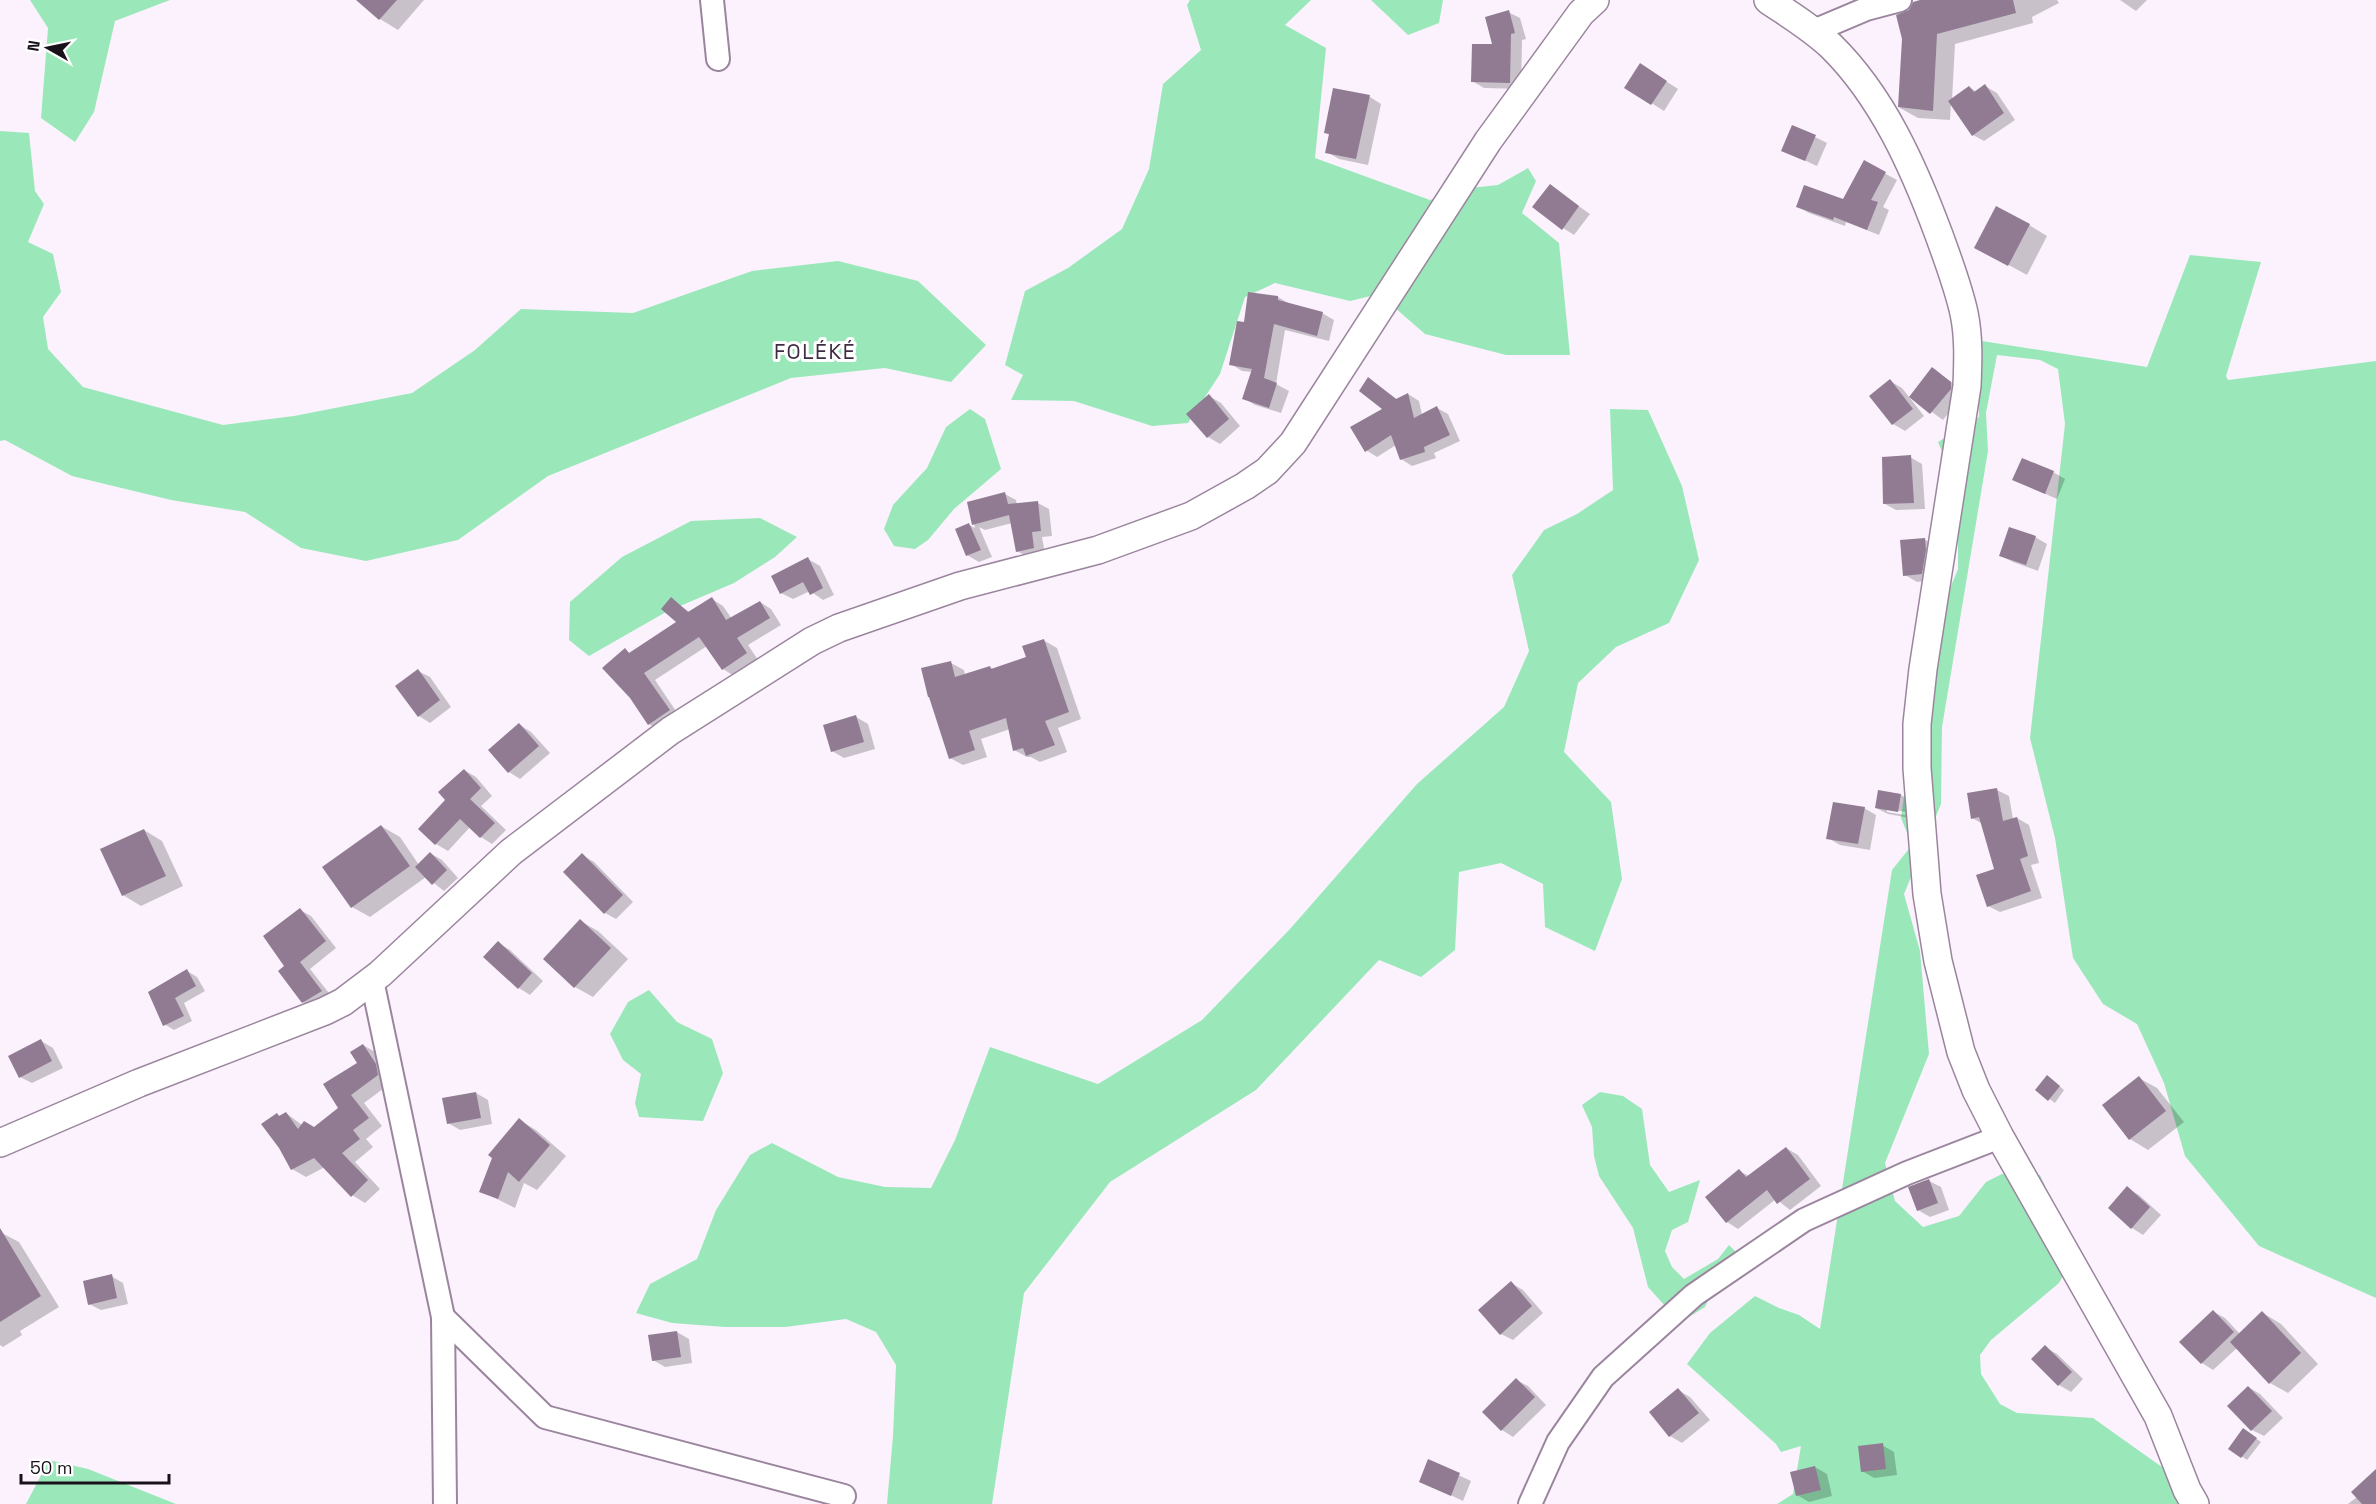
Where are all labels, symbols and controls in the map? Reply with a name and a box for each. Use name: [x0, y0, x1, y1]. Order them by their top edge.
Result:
north arrow: [18, 18, 78, 78]
text: N: [22, 39, 45, 53]
district label: FOLÉKÉ: [774, 338, 856, 365]
scale bar: [21, 1447, 170, 1485]
text: 50 m: [30, 1456, 72, 1479]

